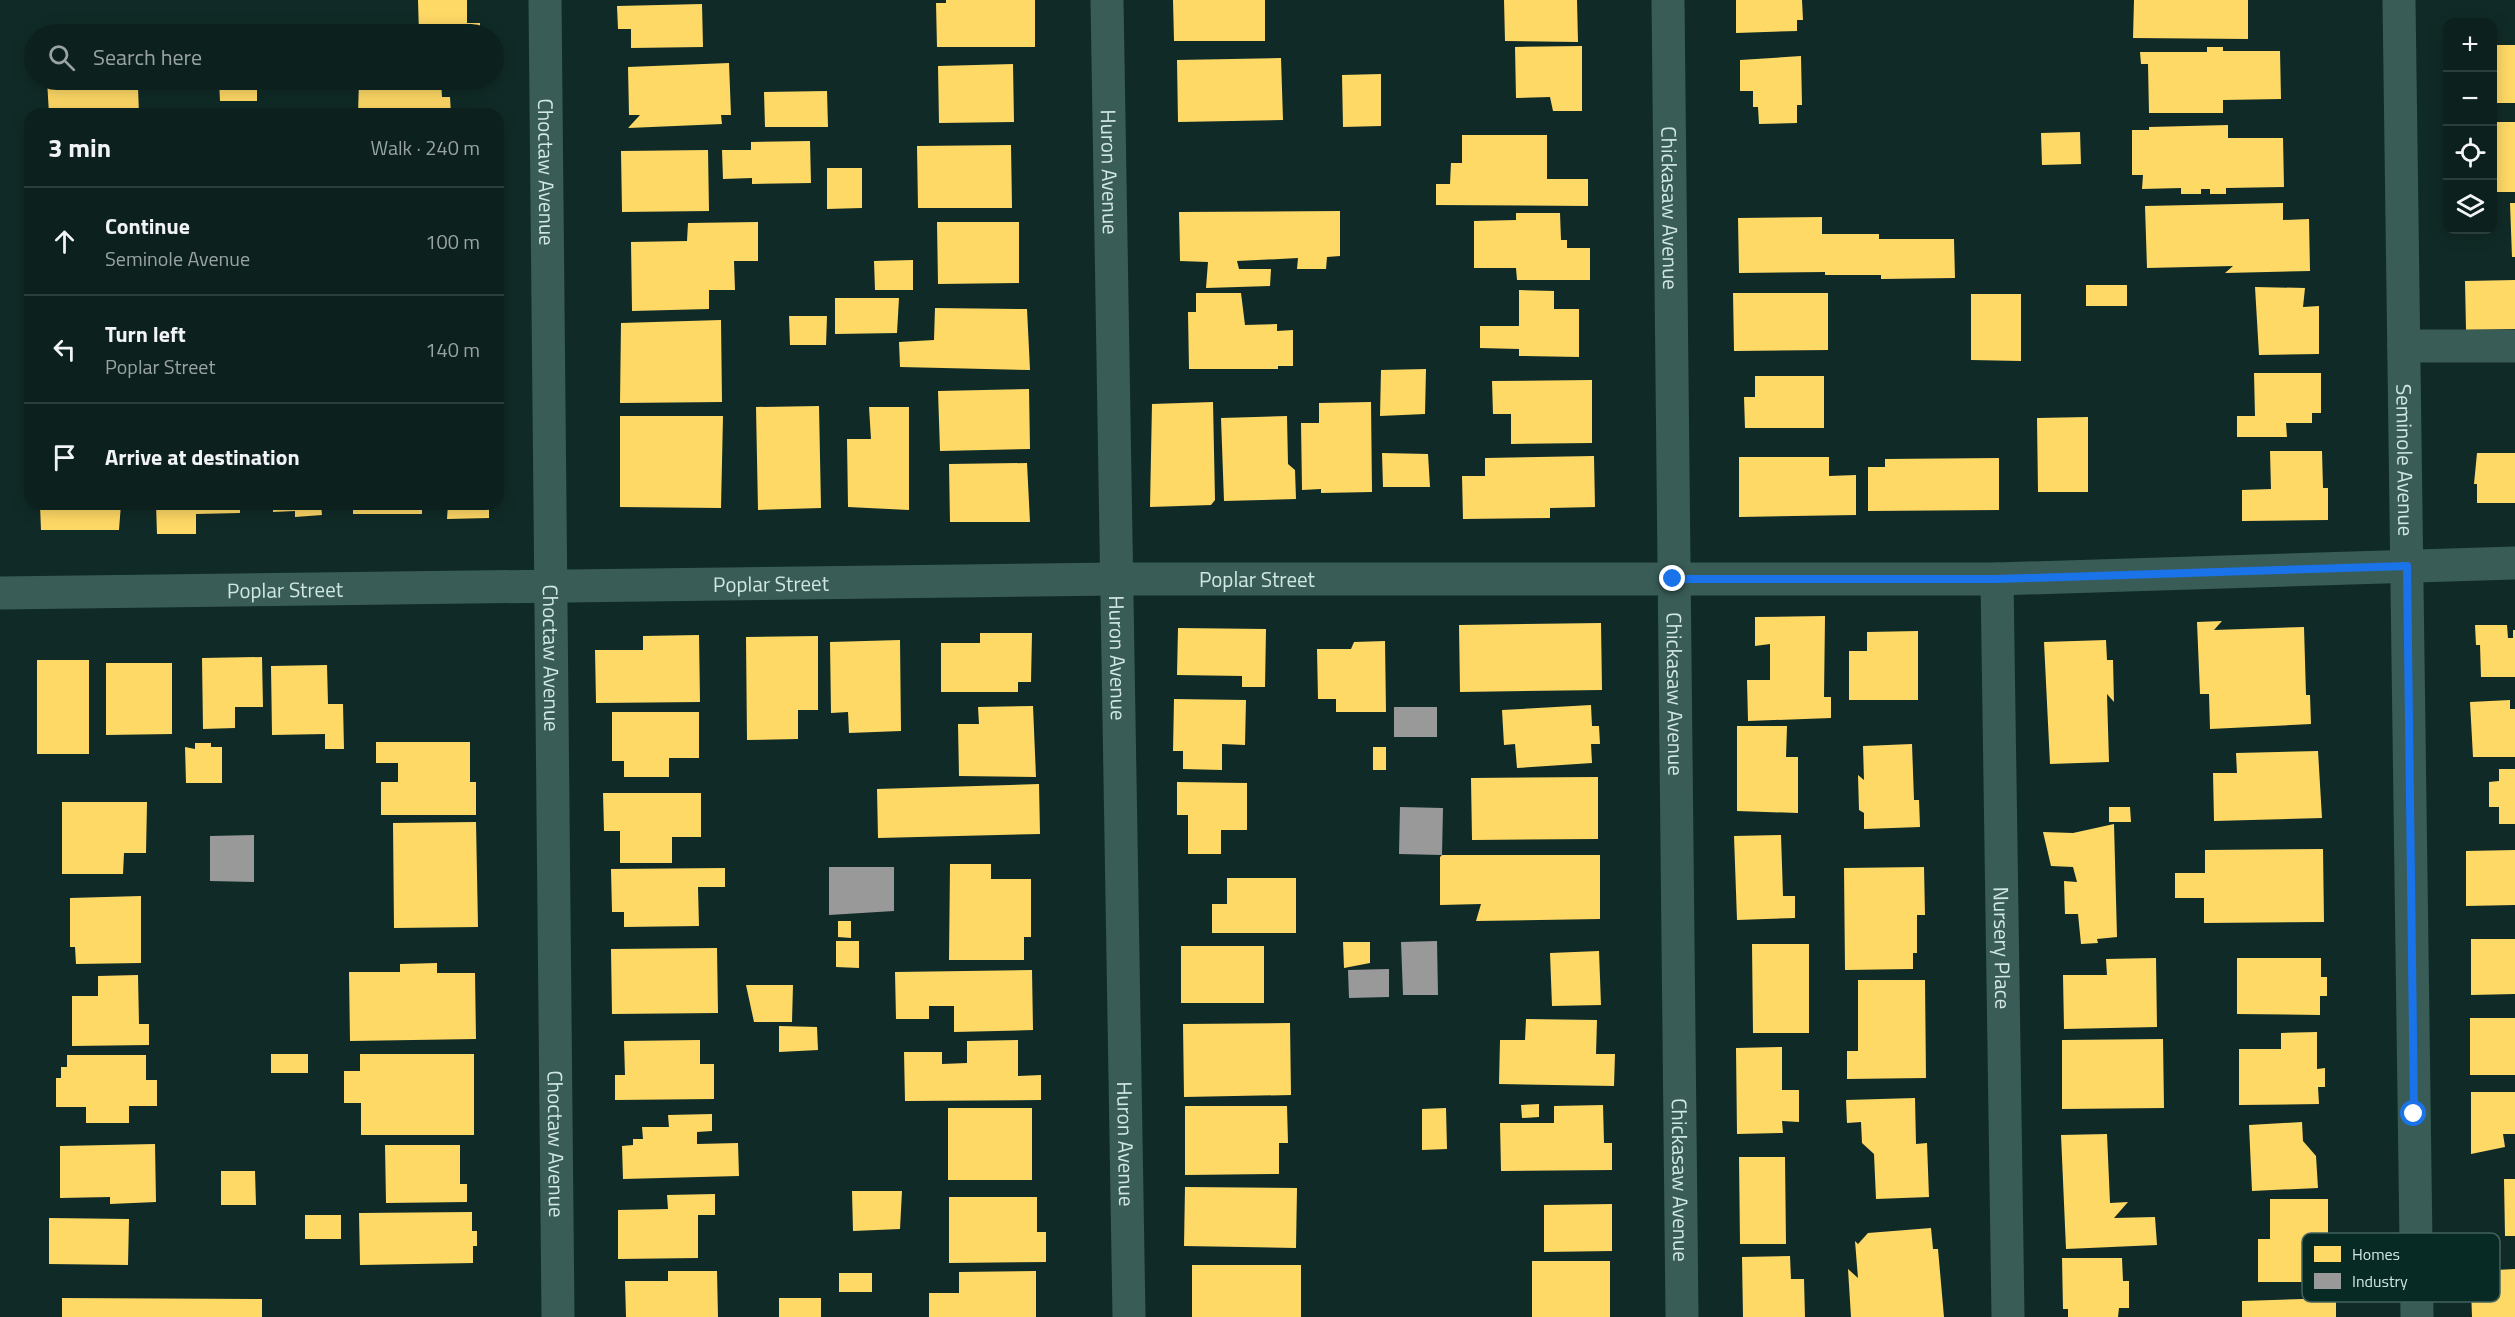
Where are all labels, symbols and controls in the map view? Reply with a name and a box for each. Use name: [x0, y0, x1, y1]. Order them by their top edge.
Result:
map controls: [2443, 18, 2497, 234]
button: +: [2443, 18, 2497, 72]
search box: [24, 24, 504, 90]
text: Search here: [93, 40, 202, 74]
icon: search: [45, 41, 78, 74]
button: −: [2443, 72, 2497, 126]
street label: Choctaw Avenue: [530, 98, 563, 246]
street label: Huron Avenue: [1093, 109, 1127, 235]
street label: Chickasaw Avenue: [1653, 126, 1687, 290]
button: locate: [2443, 126, 2497, 180]
text: 3 min: [48, 128, 111, 167]
text: Walk · 240 m: [371, 132, 480, 163]
button: layers: [2443, 180, 2497, 234]
text: Continue: [105, 209, 190, 243]
icon: ahead: [48, 225, 81, 258]
text: 100 m: [425, 226, 480, 257]
text: Seminole Avenue: [105, 243, 250, 274]
text: Turn left: [105, 317, 186, 351]
icon: left: [48, 333, 81, 366]
text: 140 m: [425, 334, 480, 365]
text: Poplar Street: [105, 351, 215, 382]
street label: Seminole Avenue: [2388, 384, 2422, 536]
text: Arrive at destination: [105, 440, 300, 474]
icon: arrive: [48, 441, 81, 474]
street label: Poplar Street: [1199, 563, 1316, 595]
route end: [1659, 565, 1685, 591]
street label: Poplar Street: [713, 567, 830, 600]
street label: Poplar Street: [227, 573, 344, 606]
street label: Choctaw Avenue: [535, 584, 568, 732]
street label: Huron Avenue: [1101, 595, 1135, 721]
street label: Chickasaw Avenue: [1659, 612, 1692, 776]
street label: Nursery Place: [1986, 886, 2019, 1009]
street label: Choctaw Avenue: [540, 1070, 573, 1218]
street label: Huron Avenue: [1109, 1081, 1143, 1207]
street label: Chickasaw Avenue: [1664, 1098, 1697, 1262]
route start: [2400, 1100, 2426, 1126]
legend: [2302, 1233, 2500, 1302]
text: Homes: [2352, 1242, 2400, 1266]
text: Industry: [2352, 1269, 2408, 1293]

